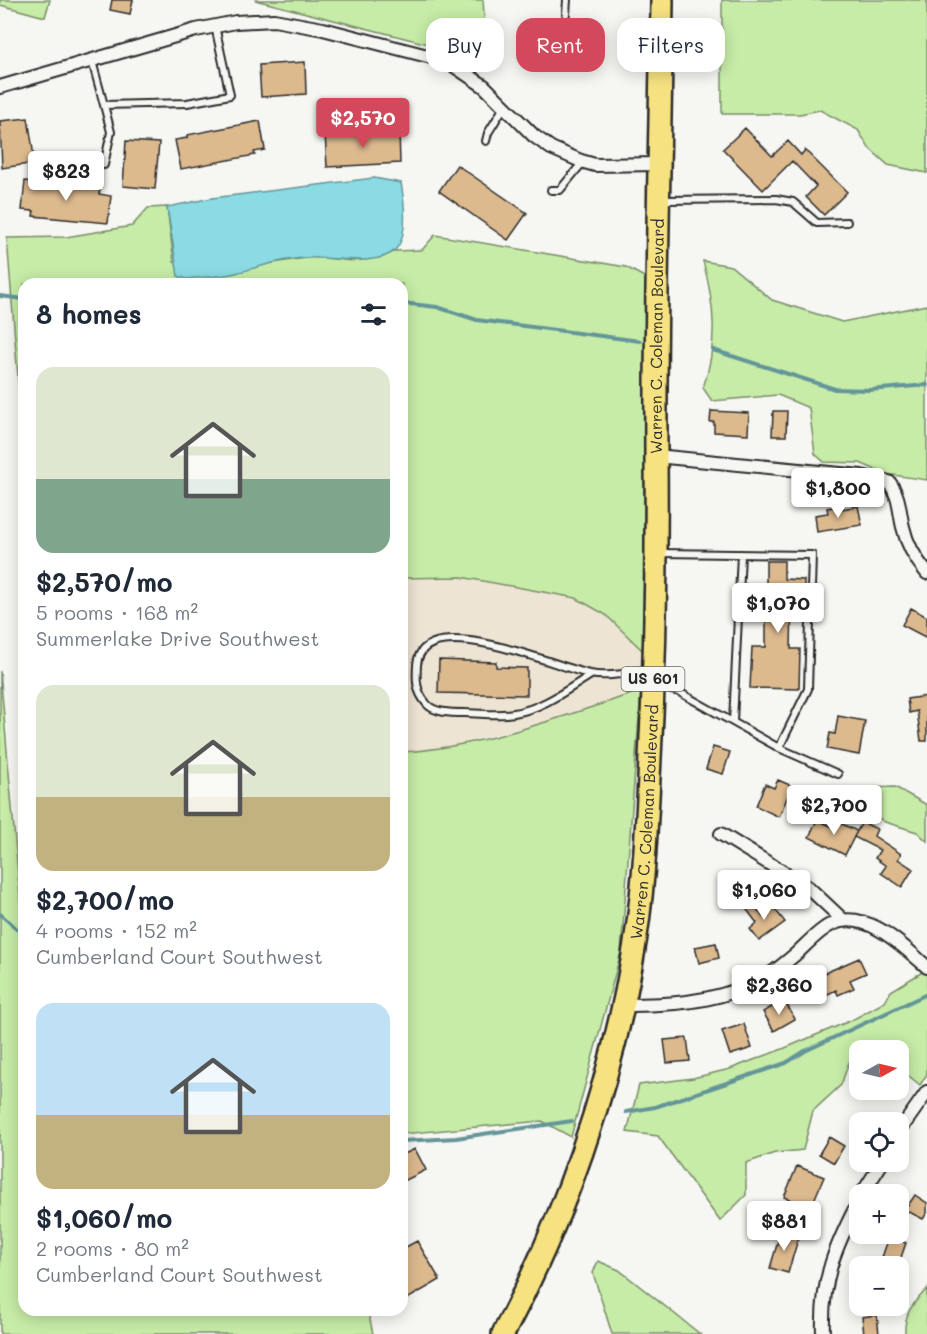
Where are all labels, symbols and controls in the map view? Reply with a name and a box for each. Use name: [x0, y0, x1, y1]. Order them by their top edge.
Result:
chip: Buy: [426, 18, 504, 72]
chip: Rent: [516, 18, 605, 72]
chip: Filters: [617, 18, 725, 72]
pin: $2,570: [314, 98, 412, 149]
text: $2,570: [330, 104, 396, 130]
pin: $823: [30, 151, 102, 202]
text: $823: [42, 157, 90, 183]
street label: Warren C. Coleman Boulevard: [645, 218, 668, 454]
text: 8 homes: [36, 297, 142, 331]
icon: filters: [357, 298, 390, 331]
icon: home: [159, 406, 267, 514]
pin: $1,800: [789, 468, 887, 519]
text: $1,800: [805, 474, 871, 500]
text: $2,570/mo: [36, 565, 173, 599]
pin: $1,070: [729, 583, 827, 634]
text: $1,070: [746, 589, 810, 615]
text: 5 rooms · 168 m²: [36, 599, 198, 625]
text: Summerlake Drive Southwest: [36, 625, 319, 651]
road number: US 601: [622, 667, 684, 691]
street label: Warren C. Coleman Boulevard: [625, 704, 663, 941]
icon: home: [159, 724, 267, 832]
pin: $2,700: [785, 785, 883, 836]
text: $2,700: [801, 791, 867, 817]
pin: $1,060: [715, 870, 813, 921]
text: $1,060: [731, 876, 797, 902]
text: $2,700/mo: [36, 883, 174, 917]
text: 4 rooms · 152 m²: [36, 917, 197, 943]
text: Cumberland Court Southwest: [36, 943, 323, 969]
pin: $2,360: [730, 965, 828, 1016]
text: $2,360: [746, 971, 812, 997]
north arrow: [849, 1040, 909, 1100]
map controls: [849, 1040, 909, 1316]
icon: home: [159, 1042, 267, 1150]
button: locate: [849, 1112, 909, 1172]
button: +: [849, 1184, 909, 1244]
text: $1,060/mo: [36, 1201, 172, 1235]
pin: $881: [748, 1201, 820, 1252]
text: $881: [761, 1207, 807, 1233]
text: 2 rooms · 80 m²: [36, 1235, 189, 1261]
button: −: [849, 1256, 909, 1316]
text: Cumberland Court Southwest: [36, 1261, 323, 1287]

